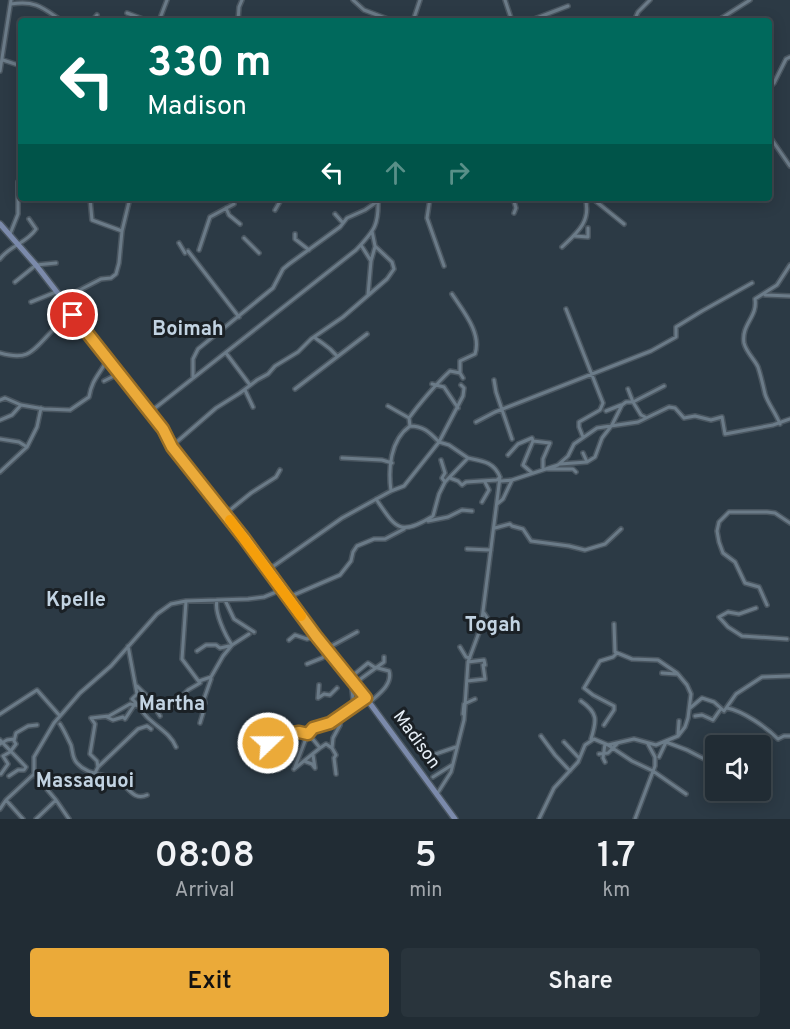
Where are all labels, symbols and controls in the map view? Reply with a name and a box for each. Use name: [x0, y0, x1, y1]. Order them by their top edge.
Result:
text: 330 m: [147, 38, 272, 91]
icon: left: [48, 42, 126, 120]
text: Madison: [147, 90, 247, 124]
icon: left: [316, 156, 349, 189]
icon: ahead: [379, 156, 412, 189]
icon: right: [442, 156, 475, 189]
pin: [47, 289, 98, 340]
icon: arrive: [56, 298, 89, 331]
district label: Boimah: [152, 317, 224, 343]
district label: Kpelle: [46, 588, 106, 614]
district label: Togah: [465, 613, 521, 639]
district label: Martha: [139, 692, 205, 718]
street label: Madison: [387, 706, 445, 774]
position arrow: [236, 711, 300, 775]
map controls: [705, 735, 771, 801]
button: sound: [705, 735, 771, 801]
district label: Massaquoi: [36, 769, 134, 795]
text: 08:08: [154, 834, 255, 880]
text: 5: [415, 834, 437, 880]
text: 1.7: [597, 834, 636, 880]
text: Arrival: [175, 878, 234, 904]
text: min: [409, 878, 443, 904]
text: km: [602, 878, 630, 904]
button: Exit: [30, 948, 389, 1017]
button: Share: [401, 948, 760, 1017]

